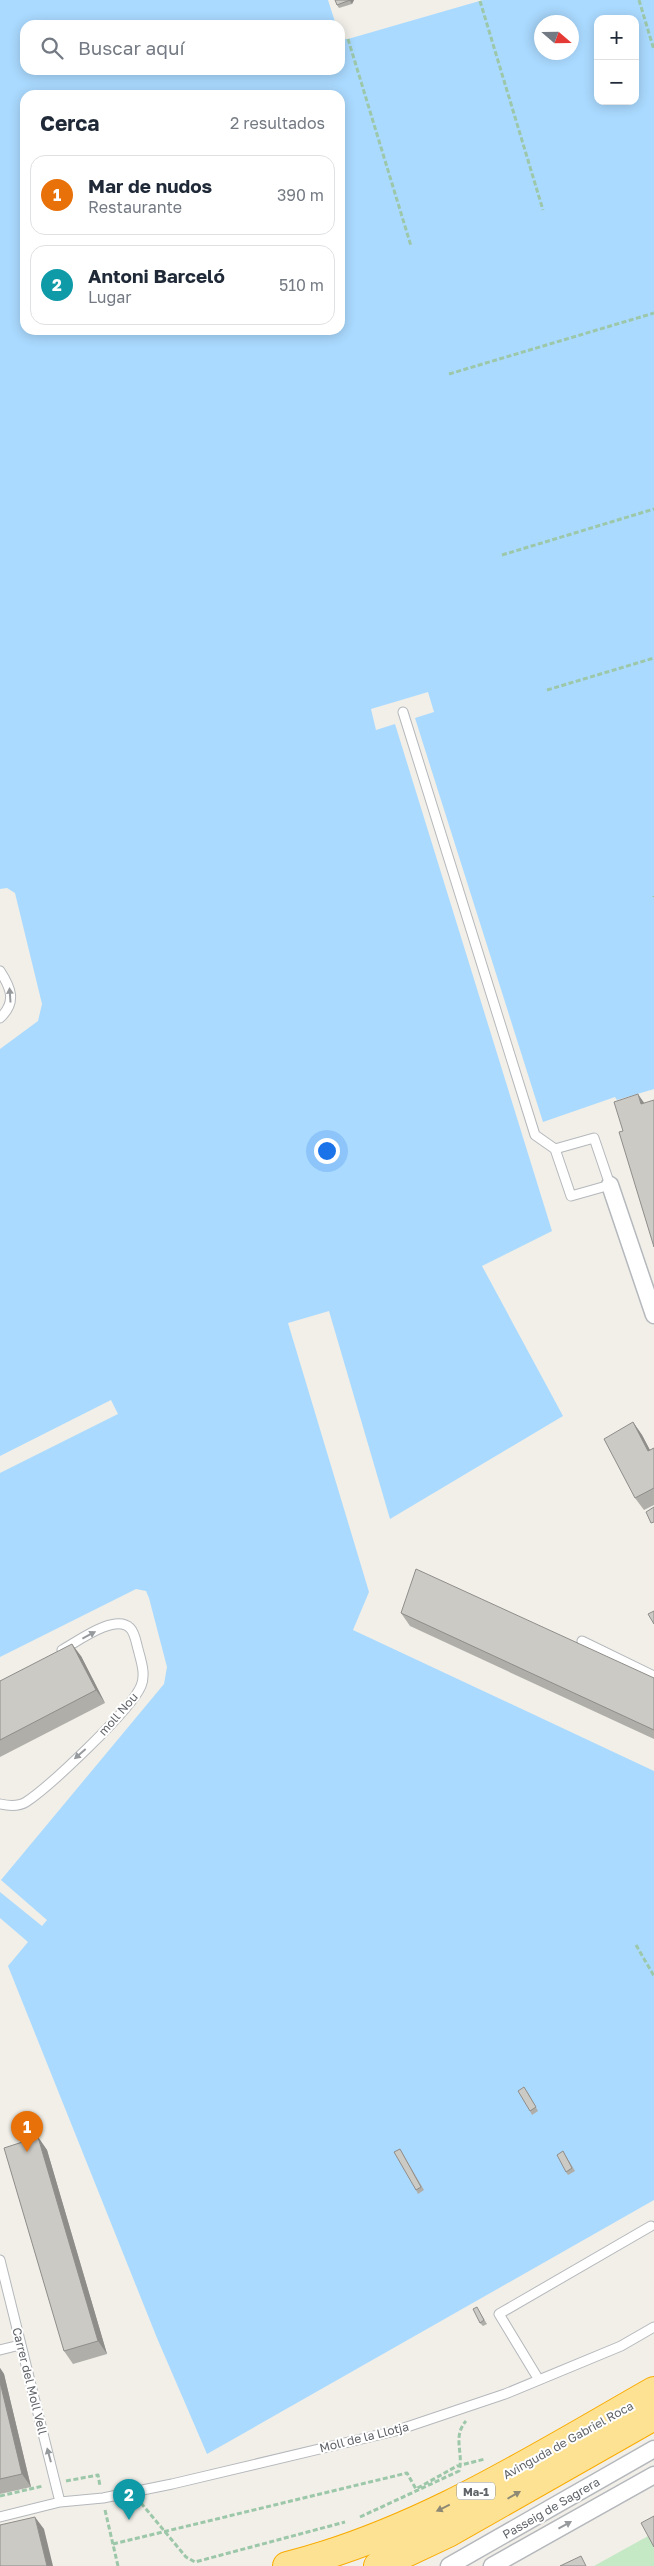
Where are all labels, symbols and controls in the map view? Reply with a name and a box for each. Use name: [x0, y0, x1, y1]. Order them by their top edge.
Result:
north arrow: [534, 15, 579, 60]
map controls: [594, 15, 639, 105]
button: +: [594, 15, 639, 60]
search box: [20, 20, 345, 75]
icon: search: [38, 34, 66, 62]
text: Buscar aquí: [78, 36, 185, 59]
button: −: [594, 60, 639, 105]
text: Cerca: [40, 110, 99, 136]
text: 2 resultados: [230, 113, 325, 133]
text: Mar de nudos: [88, 174, 212, 197]
text: 1: [53, 185, 61, 205]
text: 390 m: [277, 185, 324, 205]
text: Restaurante: [88, 197, 182, 217]
text: Antoni Barceló: [88, 264, 225, 287]
text: 2: [52, 275, 62, 295]
text: 510 m: [279, 275, 324, 295]
text: Lugar: [88, 287, 132, 307]
one-way arrow: [6, 986, 14, 1002]
your location: [314, 1138, 340, 1164]
one-way arrow: [82, 1631, 96, 1639]
street label: moll Nou: [95, 1689, 141, 1739]
one-way arrow: [75, 1748, 87, 1760]
pin: 1: [11, 2111, 43, 2152]
street label: Carrer del Moll Vell: [9, 2326, 51, 2436]
street label: Avinguda de Gabriel Roca: [500, 2398, 636, 2482]
street label: Moll de la Llotja: [318, 2419, 410, 2455]
one-way arrow: [45, 2447, 53, 2462]
street label: Passeig de Sagrera: [500, 2474, 602, 2542]
pin: 2: [113, 2479, 145, 2520]
road number: Ma-1: [457, 2482, 495, 2500]
one-way arrow: [507, 2490, 521, 2499]
one-way arrow: [436, 2504, 450, 2512]
one-way arrow: [558, 2521, 573, 2529]

